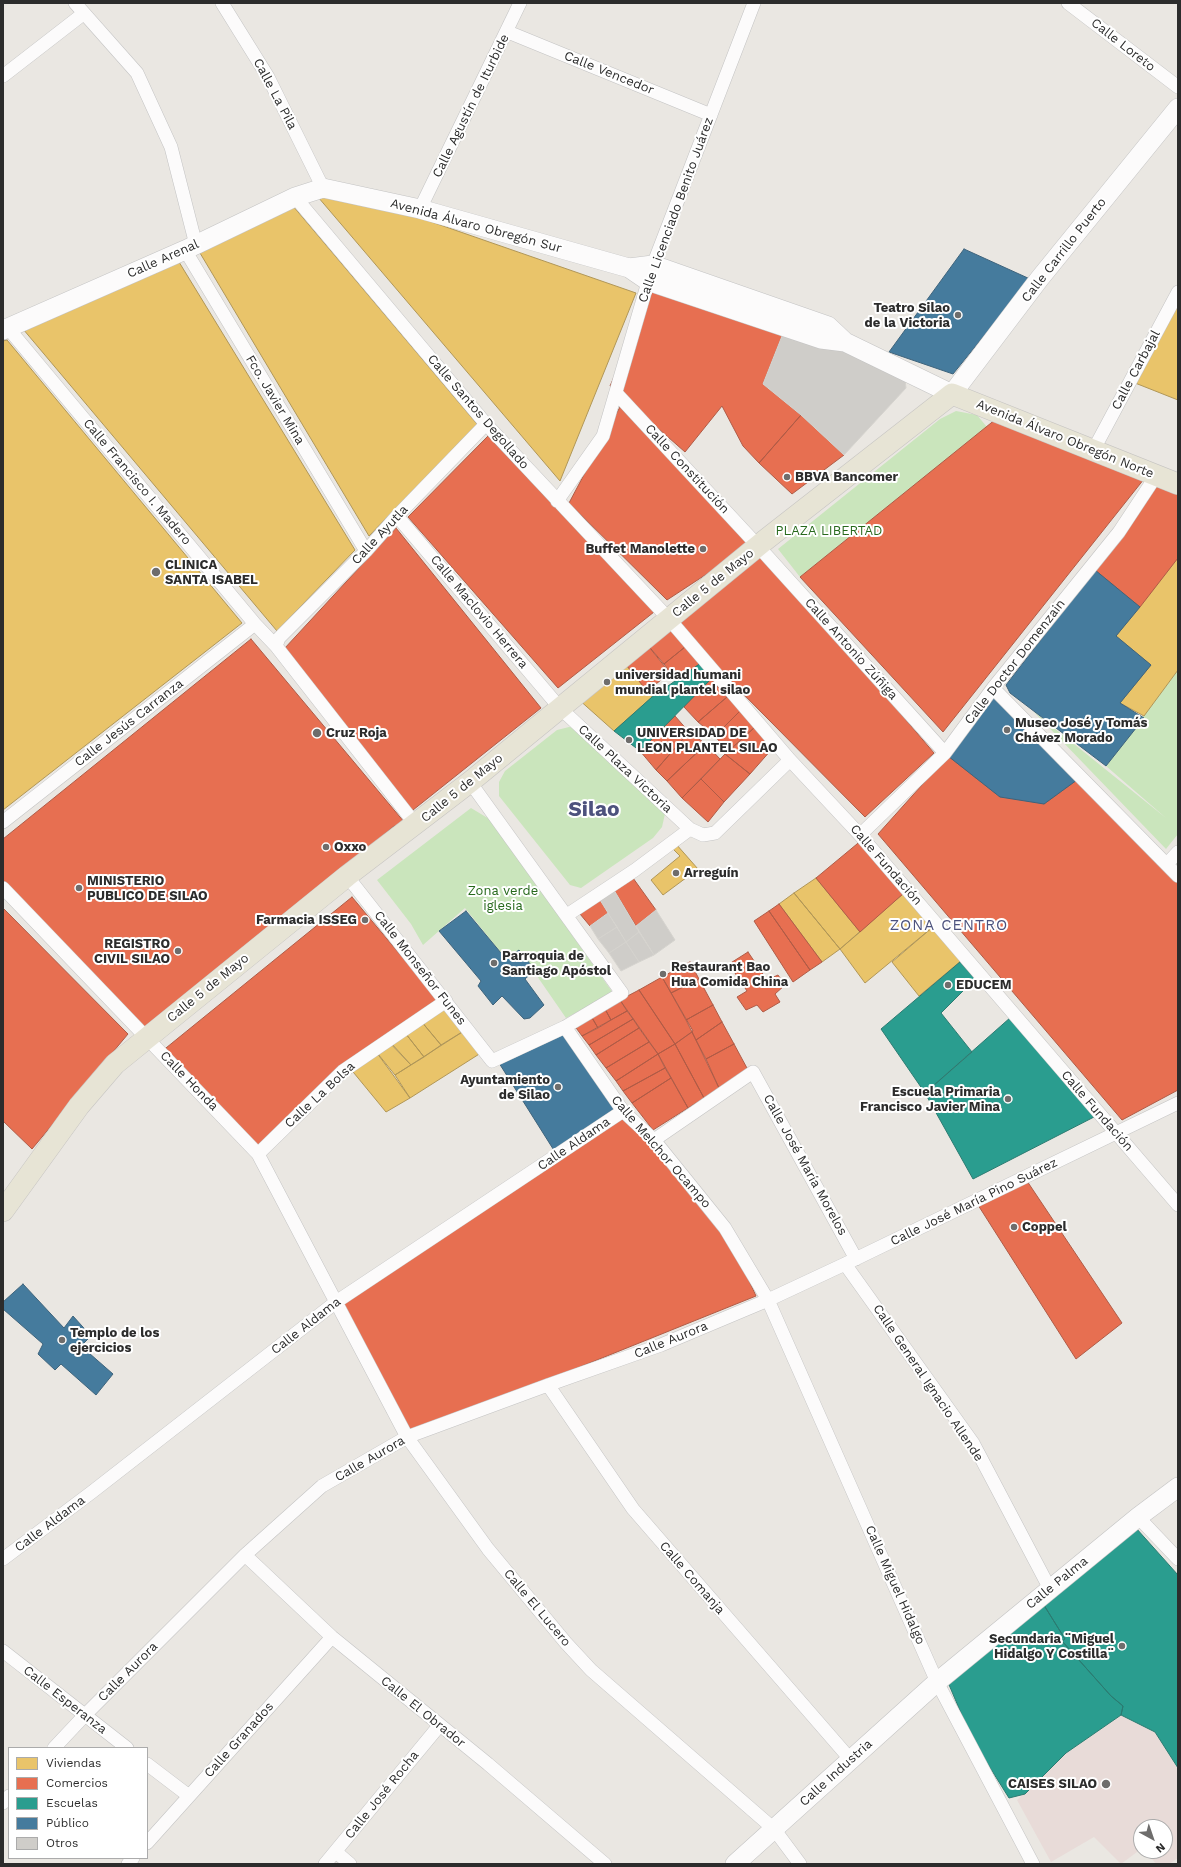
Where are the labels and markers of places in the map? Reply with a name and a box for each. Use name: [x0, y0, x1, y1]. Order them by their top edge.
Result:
place label: Teatro Silao de la Victoria: [865, 300, 950, 331]
marker: Teatro Silao de la Victoria: [953, 310, 963, 320]
place label: BBVA Bancomer: [795, 469, 898, 485]
marker: BBVA Bancomer: [782, 472, 792, 482]
place label: Buffet Manolette: [585, 541, 695, 557]
marker: Buffet Manolette: [698, 544, 708, 554]
place label: CLINICA SANTA ISABEL: [165, 557, 258, 588]
marker: CLINICA SANTA ISABEL: [150, 566, 162, 578]
place label: universidad humani mundial plantel silao: [615, 667, 750, 698]
marker: universidad humani mundial plantel silao: [602, 677, 612, 687]
place label: Museo José y Tomás Chávez Morado: [1015, 715, 1147, 746]
place label: Cruz Roja: [326, 725, 387, 741]
place label: UNIVERSIDAD DE LEON PLANTEL SILAO: [637, 725, 777, 756]
marker: Museo José y Tomás Chávez Morado: [1002, 725, 1012, 735]
marker: Cruz Roja: [311, 727, 323, 739]
marker: UNIVERSIDAD DE LEON PLANTEL SILAO: [624, 735, 634, 745]
place label: Oxxo: [334, 839, 366, 855]
marker: Oxxo: [321, 842, 331, 852]
place label: Arreguín: [684, 865, 739, 881]
marker: Arreguín: [671, 868, 681, 878]
place label: MINISTERIO PUBLICO DE SILAO: [87, 873, 208, 904]
marker: MINISTERIO PUBLICO DE SILAO: [74, 883, 84, 893]
place label: Farmacia ISSEG: [256, 912, 357, 928]
marker: Farmacia ISSEG: [360, 915, 370, 925]
place label: REGISTRO CIVIL SILAO: [94, 936, 170, 967]
marker: REGISTRO CIVIL SILAO: [173, 946, 183, 956]
place label: Parroquia de Santiago Apóstol: [502, 948, 611, 979]
marker: Parroquia de Santiago Apóstol: [489, 958, 499, 968]
place label: Restaurant Bao Hua Comida China: [671, 959, 788, 990]
marker: Restaurant Bao Hua Comida China: [658, 969, 668, 979]
place label: EDUCEM: [956, 977, 1012, 993]
marker: EDUCEM: [943, 980, 953, 990]
place label: Ayuntamiento de Silao: [460, 1072, 550, 1103]
marker: Ayuntamiento de Silao: [553, 1082, 563, 1092]
place label: Escuela Primaria Francisco Javier Mina: [860, 1084, 1000, 1115]
marker: Escuela Primaria Francisco Javier Mina: [1003, 1094, 1013, 1104]
place label: Coppel: [1022, 1219, 1067, 1235]
marker: Coppel: [1009, 1222, 1019, 1232]
place label: Templo de los ejercicios: [70, 1325, 159, 1356]
marker: Templo de los ejercicios: [57, 1335, 67, 1345]
place label: Secundaria ¨Miguel Hidalgo Y Costilla¨: [989, 1631, 1114, 1662]
marker: Secundaria ¨Miguel Hidalgo Y Costilla¨: [1117, 1641, 1127, 1651]
place label: CAISES SILAO: [1008, 1776, 1097, 1792]
marker: CAISES SILAO: [1100, 1778, 1112, 1790]

